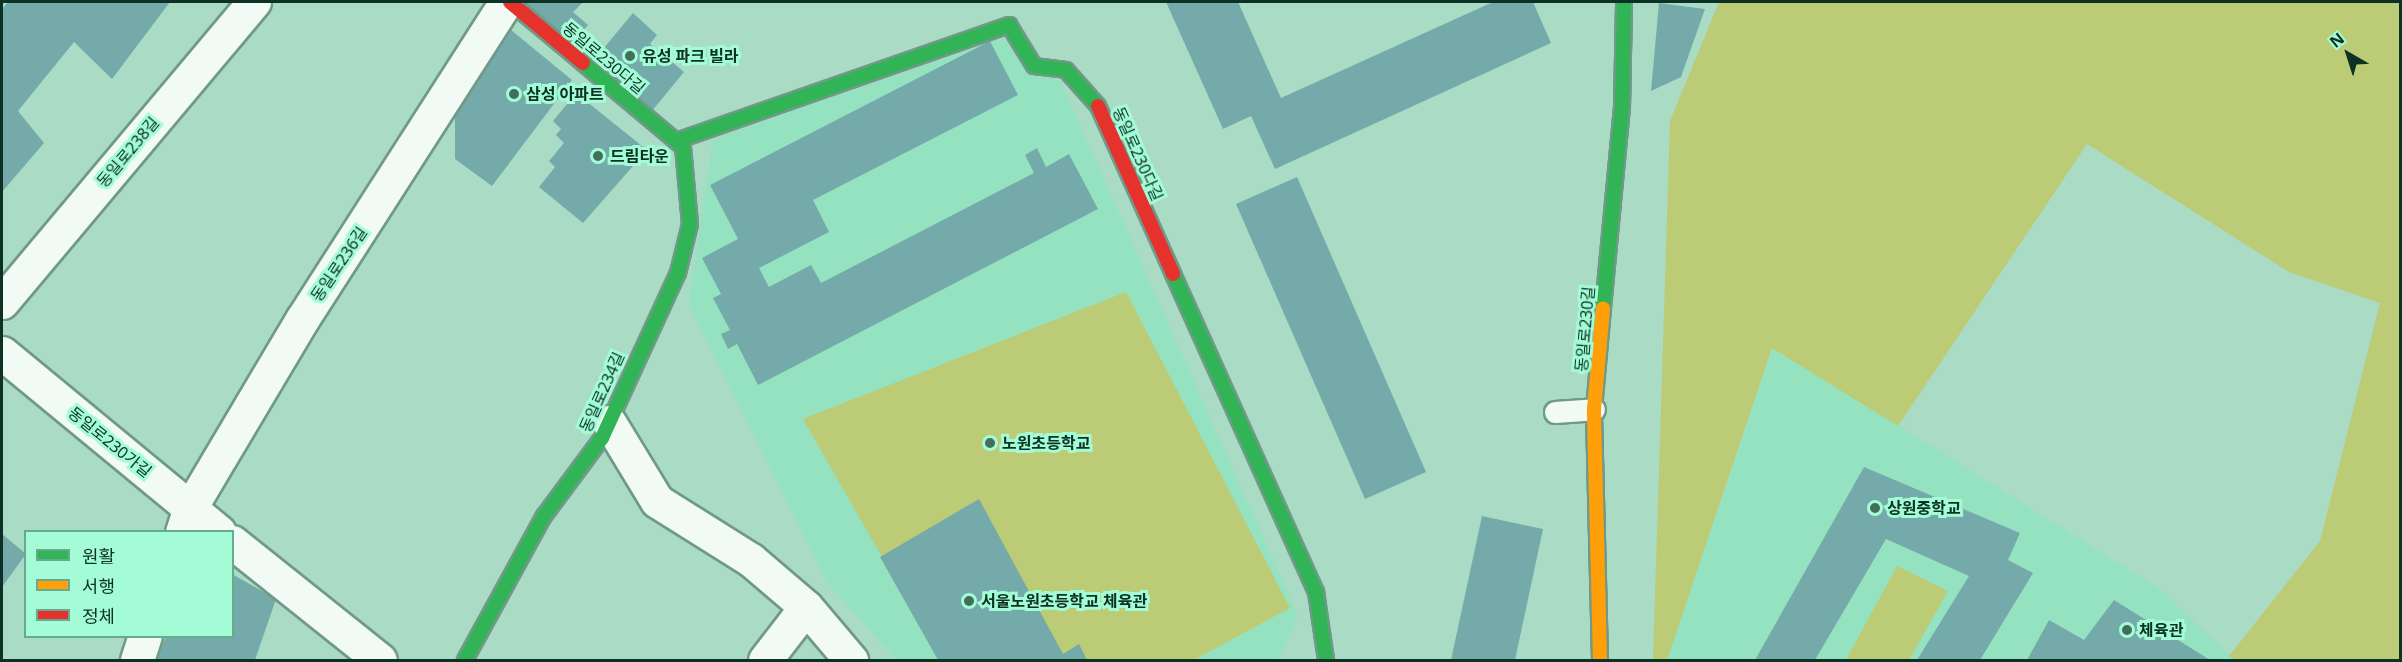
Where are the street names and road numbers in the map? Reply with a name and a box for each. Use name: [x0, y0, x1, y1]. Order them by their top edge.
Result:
street label: 동일로230다길: [559, 18, 649, 98]
street label: 동일로230다길: [1109, 104, 1167, 204]
street label: 동일로238길: [93, 113, 163, 191]
street label: 동일로236길: [307, 223, 371, 305]
street label: 동일로230길: [1572, 285, 1598, 373]
street label: 동일로234길: [576, 349, 628, 435]
street label: 동일로230가길: [65, 403, 155, 481]

